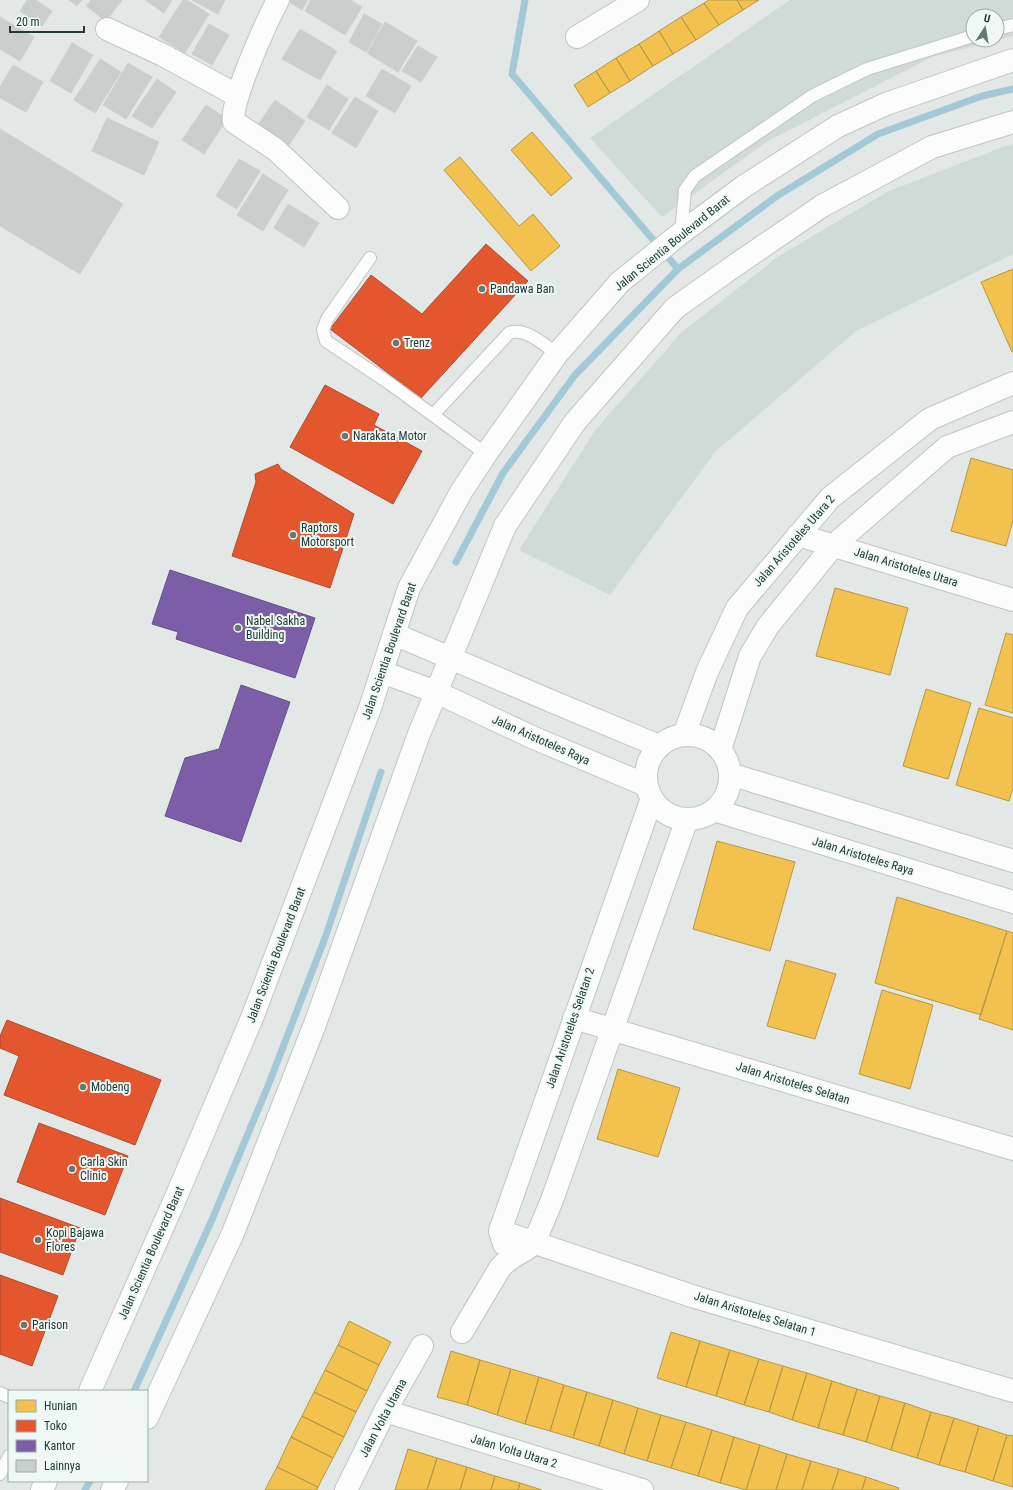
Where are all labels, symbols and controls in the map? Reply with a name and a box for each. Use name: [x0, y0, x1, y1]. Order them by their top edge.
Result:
scale bar: [10, 8, 84, 34]
north arrow: [965, 8, 1005, 48]
text: U: [983, 12, 991, 26]
text: 20 m: [16, 15, 40, 29]
street label: Jalan Scientia Boulevard Barat: [612, 192, 733, 294]
place label: Pandawa Ban: [490, 282, 554, 296]
marker: Pandawa Ban: [477, 284, 487, 294]
place label: Trenz: [404, 336, 430, 350]
marker: Trenz: [391, 338, 401, 348]
place label: Narakata Motor: [353, 429, 427, 443]
marker: Narakata Motor: [340, 431, 350, 441]
street label: Jalan Aristoteles Utara 2: [750, 492, 838, 590]
place label: Raptors Motorsport: [301, 521, 355, 549]
marker: Raptors Motorsport: [288, 530, 298, 540]
street label: Jalan Aristoteles Utara: [852, 545, 960, 590]
street label: Jalan Scientia Boulevard Barat: [359, 580, 419, 721]
place label: Nabel Sakha Building: [246, 614, 305, 642]
marker: Nabel Sakha Building: [233, 623, 243, 633]
street label: Jalan Aristoteles Raya: [490, 712, 592, 768]
street label: Jalan Aristoteles Raya: [811, 834, 916, 878]
street label: Jalan Scientia Boulevard Barat: [244, 885, 309, 1025]
street label: Jalan Aristoteles Selatan 2: [543, 966, 597, 1090]
street label: Jalan Aristoteles Selatan: [734, 1059, 852, 1107]
place label: Mobeng: [91, 1080, 129, 1094]
marker: Mobeng: [78, 1082, 88, 1092]
place label: Carla Skin Clinic: [80, 1155, 128, 1183]
marker: Carla Skin Clinic: [67, 1164, 77, 1174]
street label: Jalan Scientia Boulevard Barat: [115, 1184, 187, 1322]
place label: Kopi Bajawa Flores: [46, 1226, 104, 1254]
marker: Kopi Bajawa Flores: [33, 1235, 43, 1245]
street label: Jalan Aristoteles Selatan 1: [692, 1289, 818, 1339]
place label: Parison: [32, 1318, 68, 1332]
marker: Parison: [19, 1320, 29, 1330]
street label: Jalan Volta Utama: [356, 1376, 410, 1460]
legend: [8, 1390, 148, 1482]
text: Hunian: [44, 1399, 78, 1413]
text: Toko: [44, 1419, 67, 1433]
street label: Jalan Volta Utara 2: [469, 1431, 559, 1471]
text: Kantor: [44, 1439, 76, 1453]
text: Lainnya: [44, 1459, 81, 1473]

